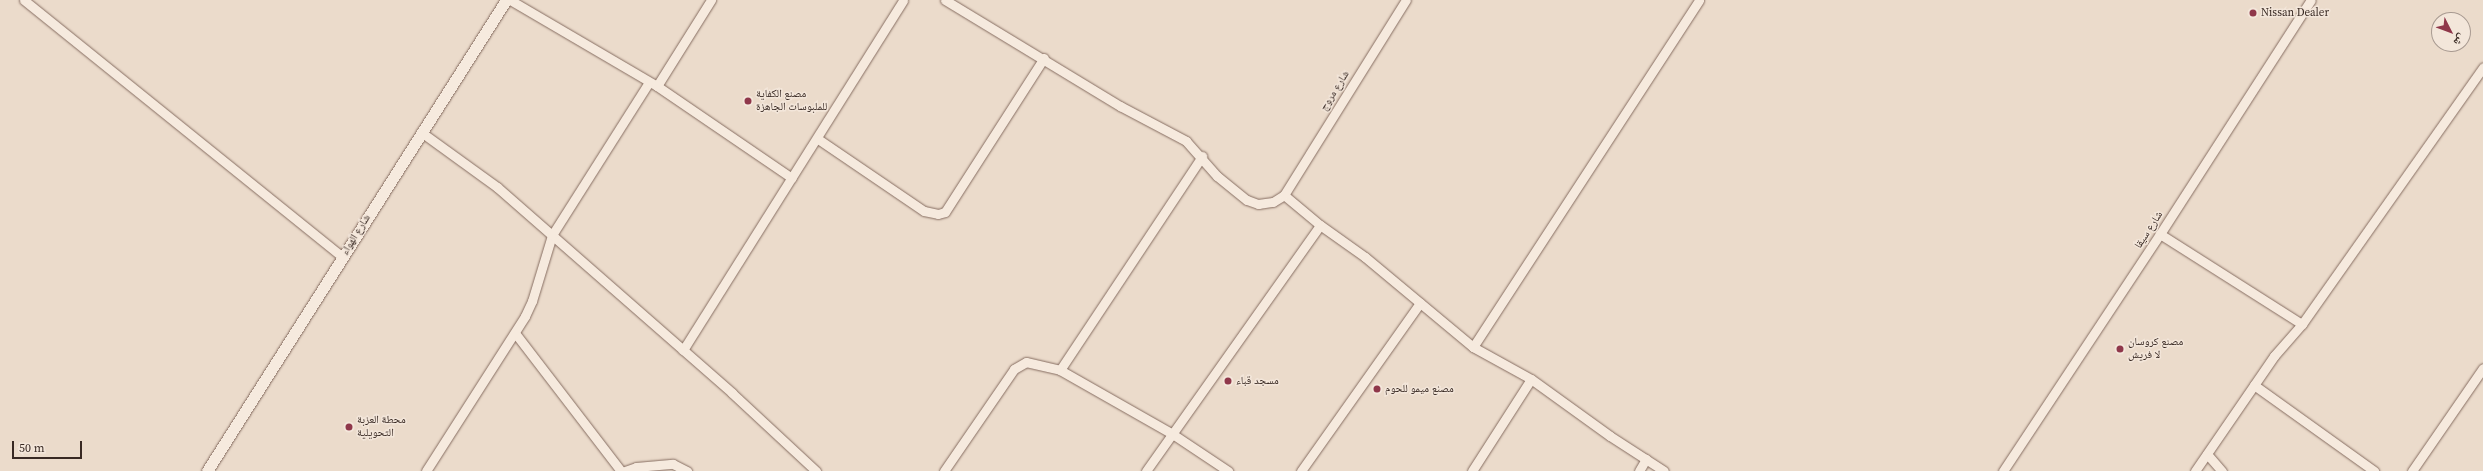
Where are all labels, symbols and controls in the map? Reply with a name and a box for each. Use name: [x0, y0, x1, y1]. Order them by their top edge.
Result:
place label: Nissan Dealer: [2261, 6, 2329, 20]
marker: Nissan Dealer: [2248, 8, 2258, 18]
north arrow: [2431, 12, 2471, 52]
text: ش: [2450, 30, 2469, 49]
street label: شارع مروج: [1317, 68, 1353, 114]
place label: مصنع الكفاية للملبوسات الجاهزة: [756, 88, 827, 114]
marker: مصنع الكفاية للملبوسات الجاهزة: [743, 96, 753, 106]
street label: شارع سيقا: [2132, 209, 2166, 251]
street label: شارع الهواء: [338, 212, 374, 258]
place label: مصنع كروسان لا فريش: [2128, 336, 2183, 362]
marker: مصنع كروسان لا فريش: [2115, 344, 2125, 354]
place label: مسجد قباء: [1236, 374, 1279, 388]
marker: مسجد قباء: [1223, 376, 1233, 386]
place label: مصنع ميمو للحوم: [1385, 382, 1454, 396]
marker: مصنع ميمو للحوم: [1372, 384, 1382, 394]
place label: محطة العزبة التحويلية: [357, 414, 406, 440]
marker: محطة العزبة التحويلية: [344, 422, 354, 432]
scale bar: [14, 433, 84, 459]
text: 50 m: [19, 440, 45, 456]

